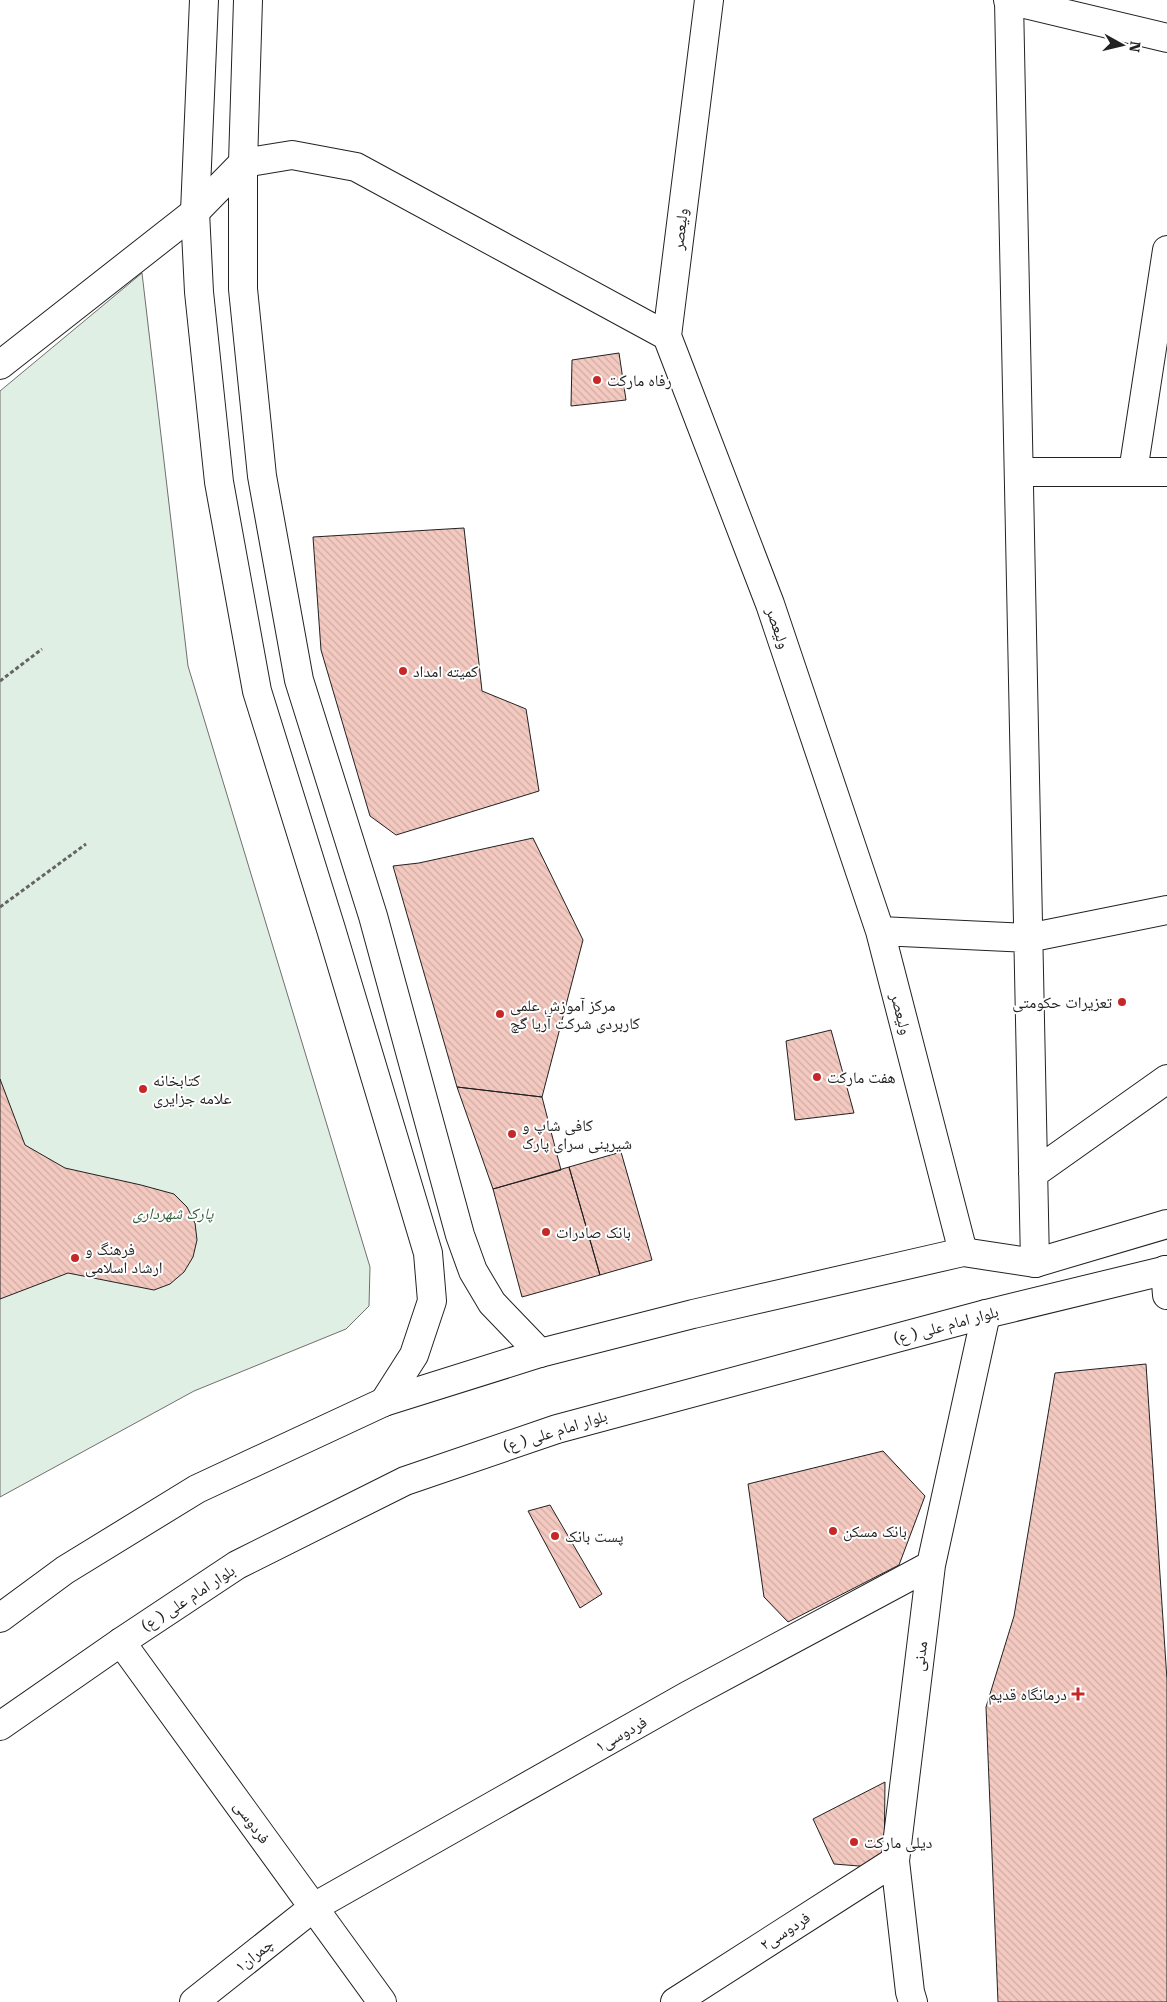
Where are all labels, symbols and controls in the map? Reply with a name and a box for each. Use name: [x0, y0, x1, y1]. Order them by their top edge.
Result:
north arrow: [1097, 20, 1147, 70]
text: N: [1126, 40, 1144, 53]
street label: ولیعصر: [668, 207, 692, 252]
place label: رفاه مارکت: [607, 371, 672, 390]
marker: رفاه مارکت: [591, 374, 603, 386]
street label: ولیعصر: [762, 604, 794, 651]
place label: کمیته امداد: [413, 662, 479, 681]
marker: کمیته امداد: [397, 665, 409, 677]
street label: ولیعصر: [886, 990, 916, 1037]
place label: تعزیرات حکومتی: [1012, 993, 1112, 1013]
place label: مرکز آموزش علمی کاربردی شرکت آریا گچ: [510, 996, 640, 1034]
marker: تعزیرات حکومتی: [1116, 996, 1128, 1008]
marker: مرکز آموزش علمی کاربردی شرکت آریا گچ: [494, 1008, 506, 1020]
place label: هفت مارکت: [827, 1068, 896, 1087]
place label: کتابخانه علامه جزایری: [153, 1071, 232, 1109]
marker: هفت مارکت: [811, 1071, 823, 1083]
marker: کتابخانه علامه جزایری: [137, 1083, 149, 1095]
place label: کافی شاپ و شیرینی سرای پارک: [522, 1116, 632, 1154]
marker: کافی شاپ و شیرینی سرای پارک: [506, 1128, 518, 1140]
park label: پارک شهرداری: [133, 1204, 214, 1224]
place label: بانک صادرات: [556, 1223, 631, 1242]
marker: بانک صادرات: [540, 1226, 552, 1238]
place label: فرهنگ و ارشاد اسلامی: [85, 1240, 163, 1278]
marker: فرهنگ و ارشاد اسلامی: [69, 1252, 81, 1264]
street label: بلوار امام علی ( ع): [891, 1302, 1001, 1349]
street label: بلوار امام علی ( ع): [501, 1406, 610, 1457]
place label: بانک مسکن: [843, 1522, 907, 1542]
marker: بانک مسکن: [827, 1525, 839, 1537]
place label: پست بانک: [565, 1527, 624, 1546]
marker: پست بانک: [549, 1530, 561, 1542]
street label: بلوار امام علی ( ع): [137, 1561, 239, 1636]
street label: مدنی: [909, 1640, 932, 1672]
place label: درمانگاه قدیم: [988, 1685, 1067, 1705]
marker: درمانگاه قدیم: [1071, 1687, 1085, 1701]
street label: فردوسی۱: [592, 1712, 651, 1757]
street label: فردوسی: [229, 1797, 274, 1848]
place label: دیلی مارکت: [864, 1833, 932, 1853]
marker: دیلی مارکت: [848, 1836, 860, 1848]
street label: فردوسی۲: [756, 1908, 814, 1955]
street label: چمران۱: [231, 1934, 278, 1977]

